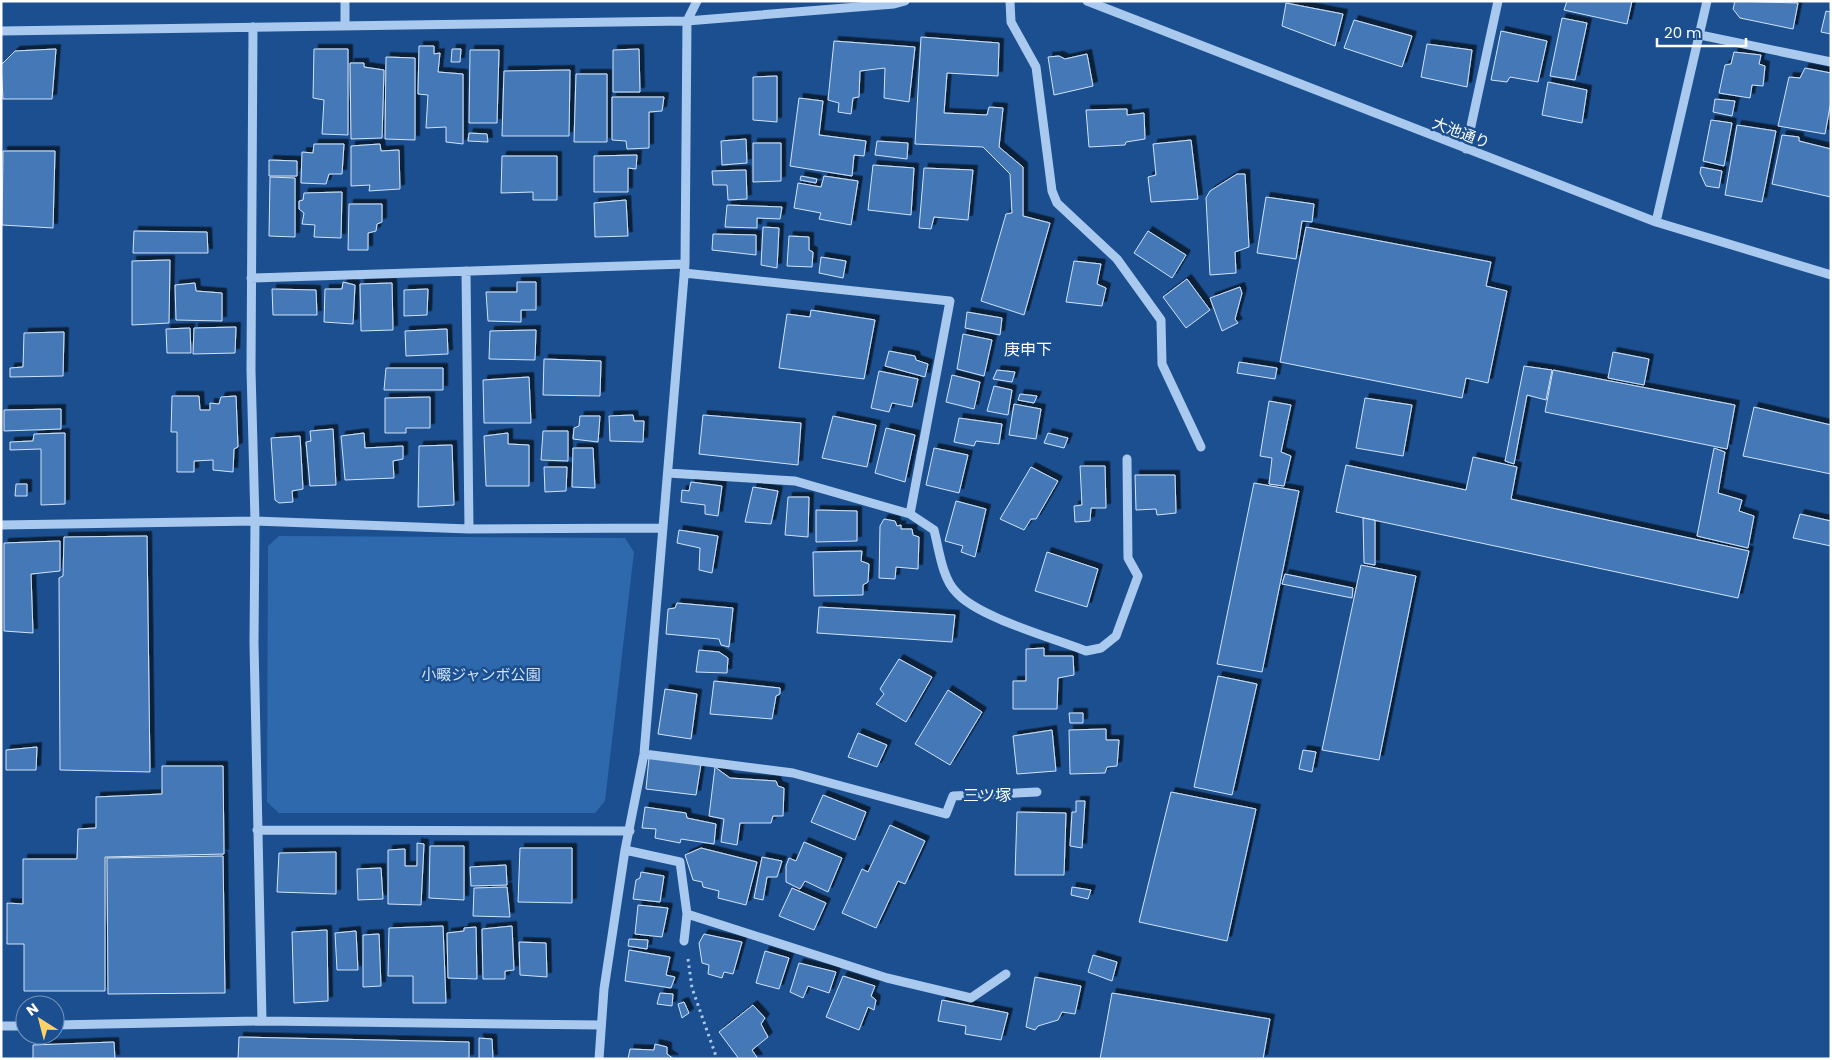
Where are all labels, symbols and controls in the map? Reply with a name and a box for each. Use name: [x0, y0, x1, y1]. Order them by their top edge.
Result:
scale bar: [1657, 15, 1746, 47]
text: 20 m: [1664, 22, 1702, 43]
street label: 大池通り: [1429, 112, 1493, 153]
district label: 庚申下: [1004, 338, 1052, 361]
park label: 小畷ジャンボ公園: [421, 664, 541, 685]
district label: 三ツ塚: [963, 784, 1011, 807]
north arrow: [15, 995, 65, 1045]
text: N: [22, 998, 42, 1021]

